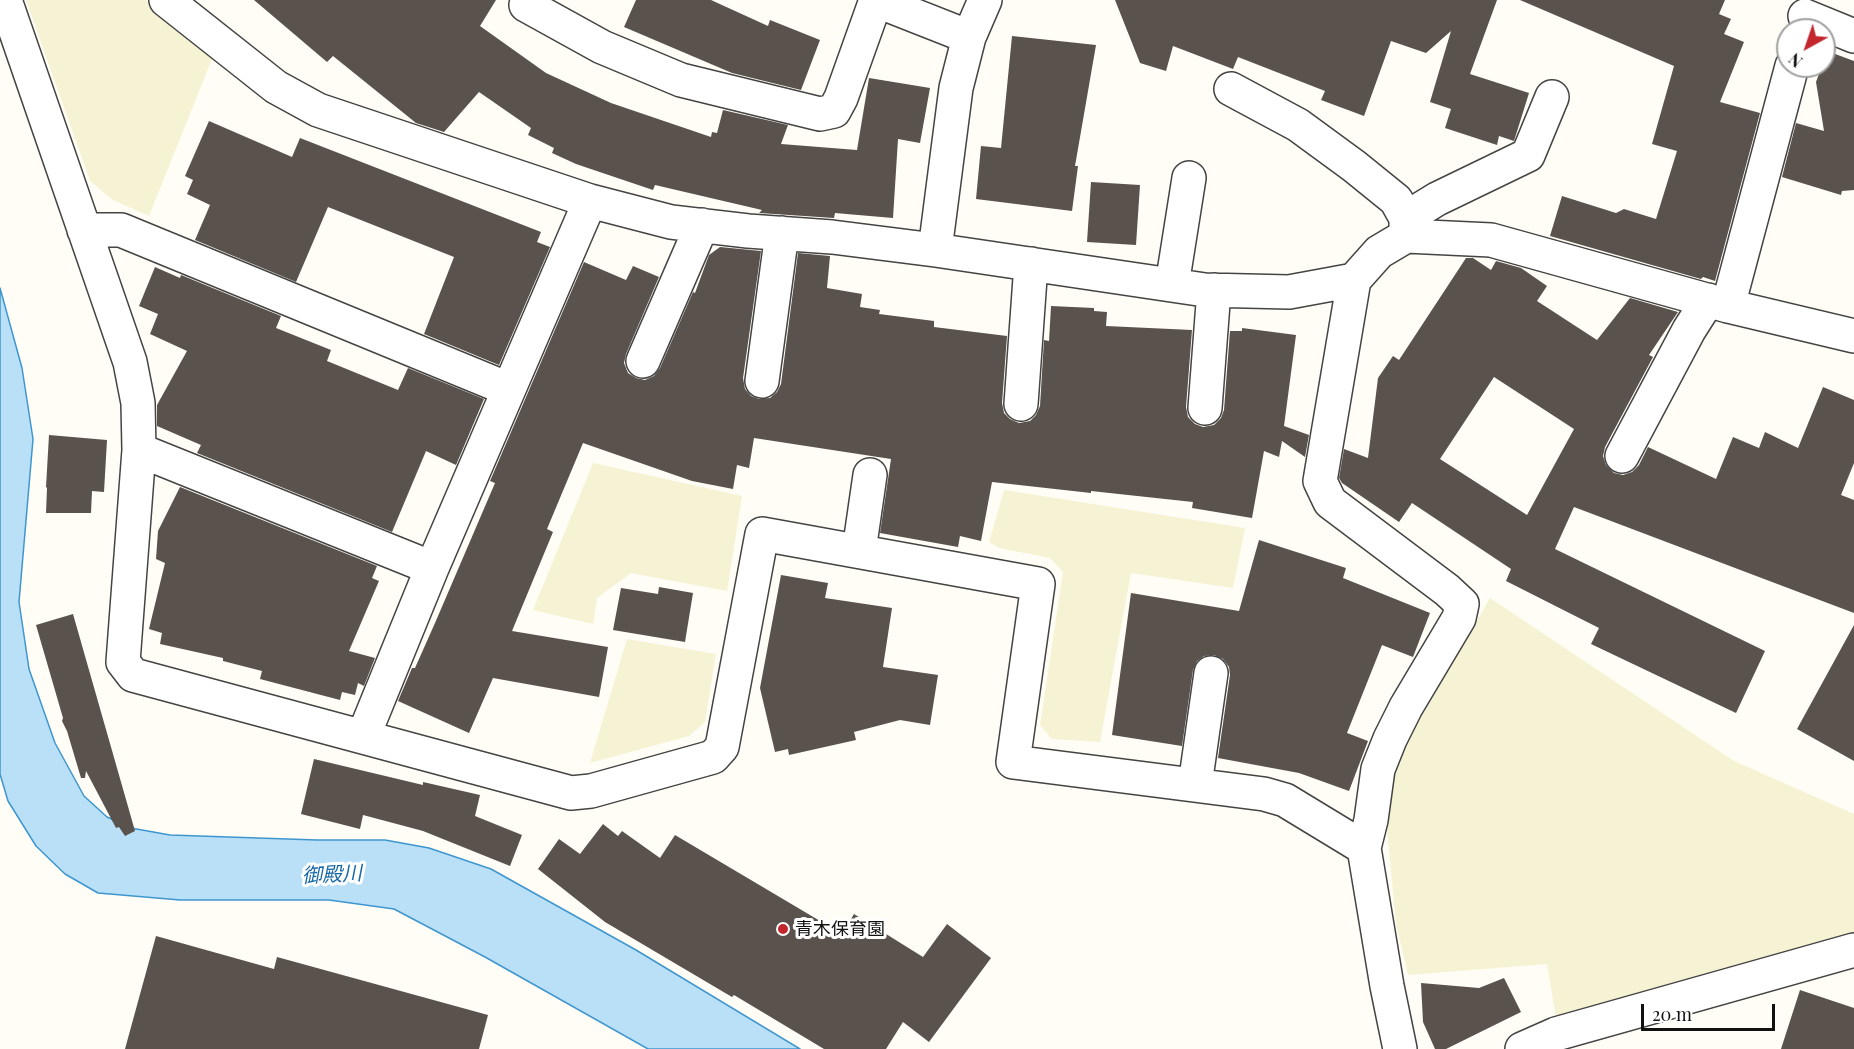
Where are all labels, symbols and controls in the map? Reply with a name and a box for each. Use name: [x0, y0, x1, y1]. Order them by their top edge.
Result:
north arrow: [1776, 18, 1836, 78]
text: N: [1784, 49, 1807, 72]
water label: 御殿川: [301, 861, 363, 889]
place label: 青木保育園: [795, 918, 885, 940]
marker: 青木保育園: [776, 922, 790, 936]
scale bar: [1644, 992, 1778, 1030]
text: 20 m: [1652, 1002, 1692, 1026]

